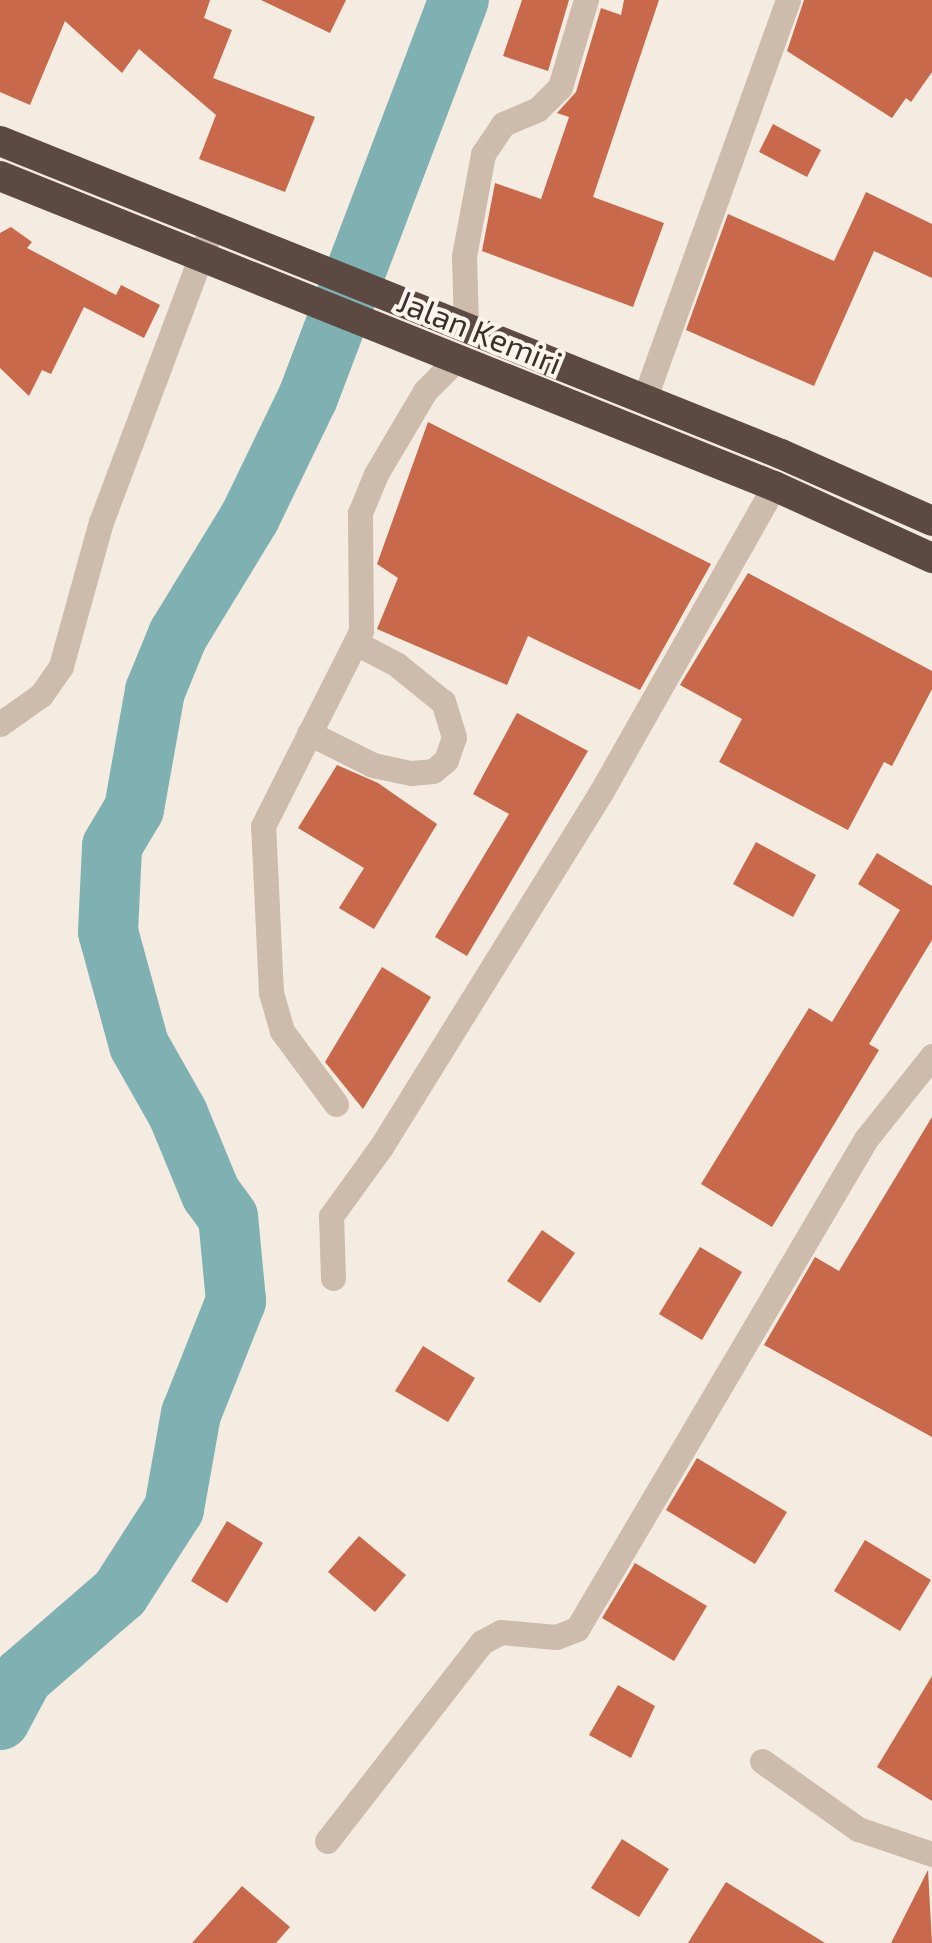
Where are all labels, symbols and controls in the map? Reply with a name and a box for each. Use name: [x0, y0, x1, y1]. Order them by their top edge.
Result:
street label: Jalan Kemiri: [392, 281, 568, 381]

